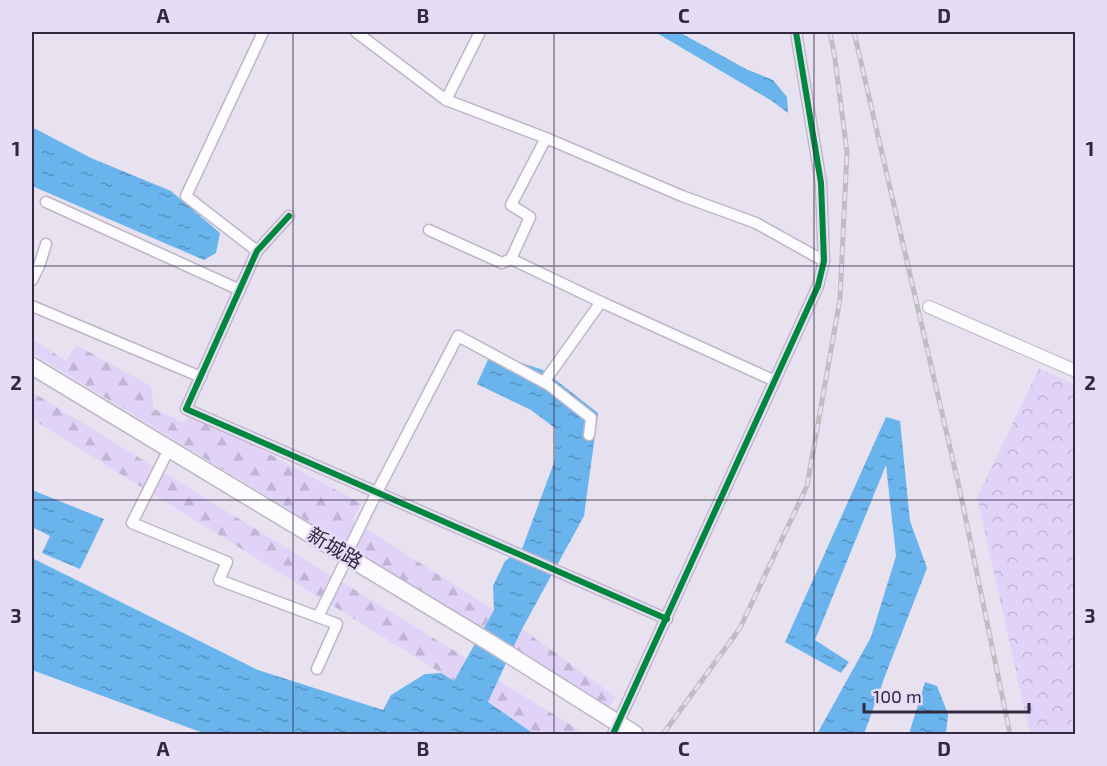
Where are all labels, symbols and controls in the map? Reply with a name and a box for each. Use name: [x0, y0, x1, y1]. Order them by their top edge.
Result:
text: A: [156, 3, 170, 27]
text: B: [417, 3, 429, 27]
text: C: [678, 3, 690, 27]
text: D: [937, 3, 951, 27]
text: 1: [12, 136, 20, 160]
text: 1: [1086, 136, 1094, 160]
text: 2: [10, 370, 22, 394]
text: 2: [1084, 370, 1096, 394]
street label: 新城路: [304, 521, 367, 573]
text: 3: [10, 603, 22, 627]
text: 3: [1084, 603, 1096, 627]
scale bar: [864, 676, 1029, 714]
text: 100 m: [873, 685, 922, 707]
text: A: [156, 736, 170, 760]
text: B: [417, 736, 429, 760]
text: C: [678, 736, 690, 760]
text: D: [937, 736, 951, 760]

